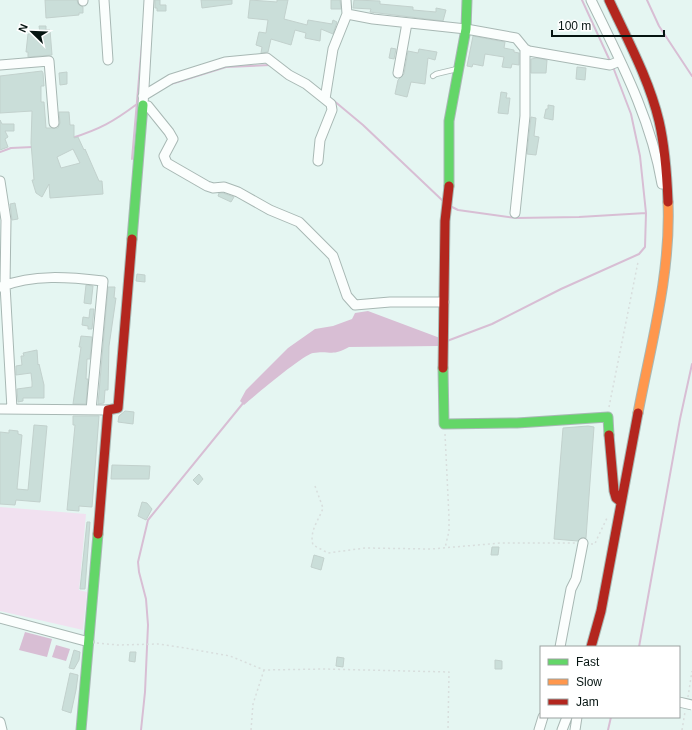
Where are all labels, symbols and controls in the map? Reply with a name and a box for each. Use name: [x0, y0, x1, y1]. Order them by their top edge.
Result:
north arrow: [12, 12, 52, 52]
scale bar: [552, 12, 664, 38]
text: 100 m: [558, 19, 591, 33]
text: N: [16, 22, 30, 34]
legend: [540, 646, 680, 718]
text: Fast: [576, 655, 600, 669]
text: Slow: [576, 675, 602, 689]
text: Jam: [576, 695, 599, 709]

